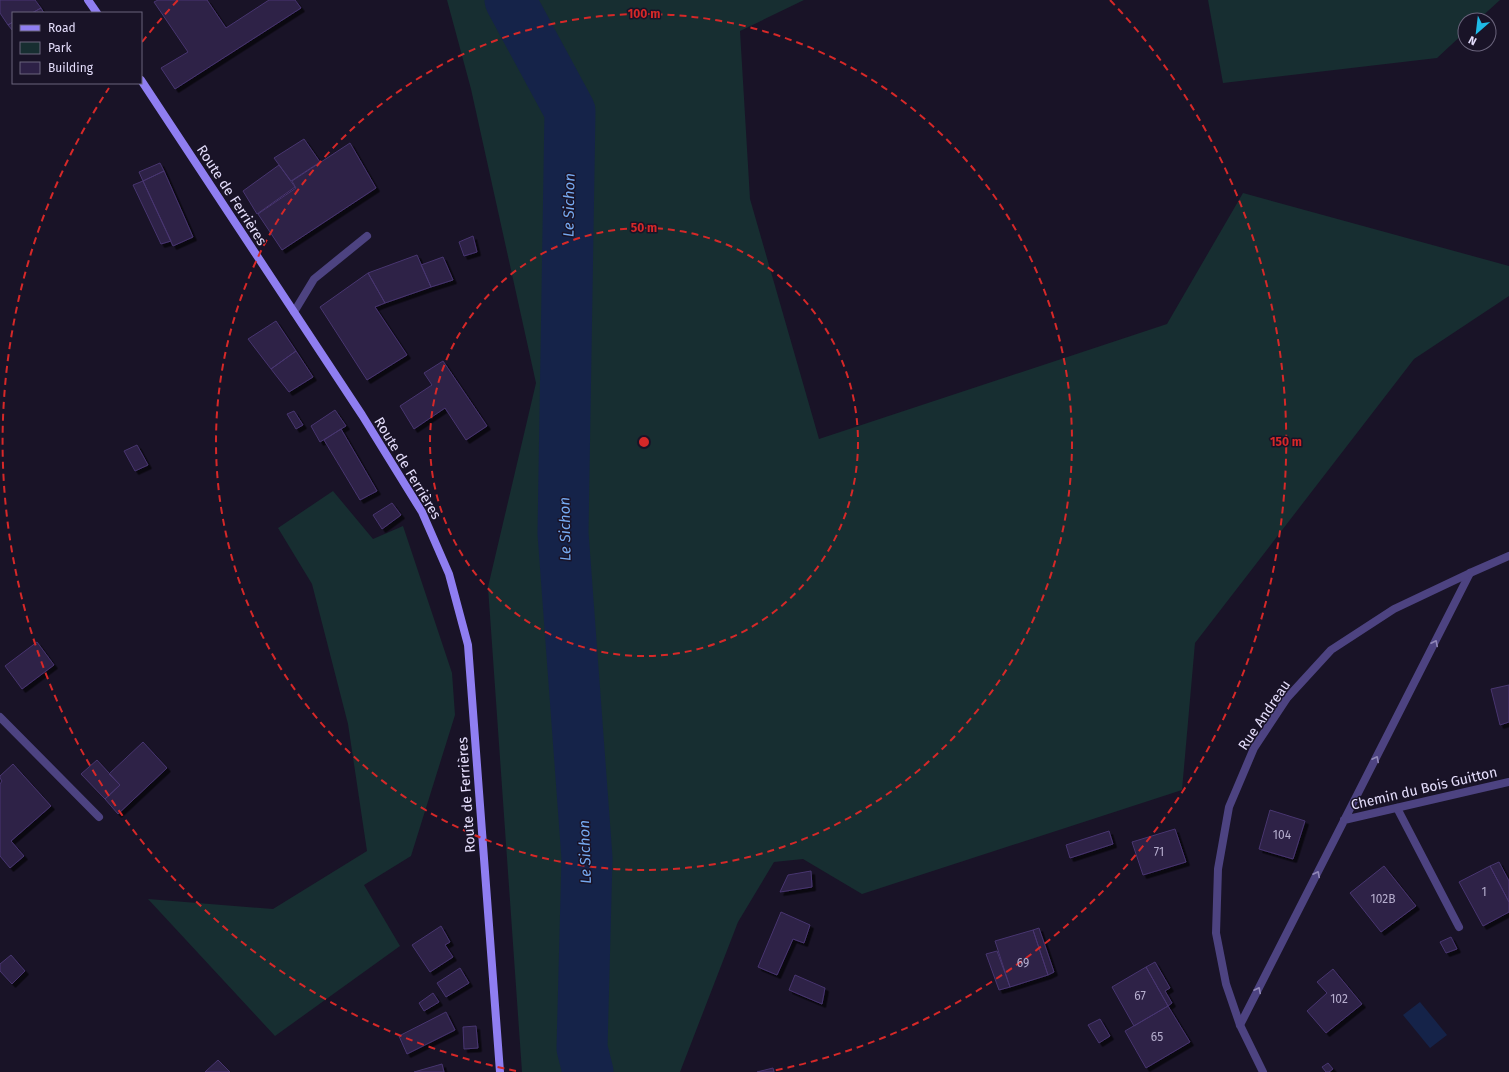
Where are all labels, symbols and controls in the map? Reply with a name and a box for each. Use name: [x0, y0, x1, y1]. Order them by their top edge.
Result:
text: 100 m: [628, 7, 660, 21]
legend: [12, 12, 142, 84]
north arrow: [1457, 12, 1497, 52]
text: Road: [48, 21, 76, 35]
text: N: [1466, 33, 1479, 48]
text: Park: [48, 41, 72, 55]
text: Building: [48, 61, 94, 75]
street label: Route de Ferrières: [193, 142, 271, 249]
water label: Le Sichon: [559, 173, 579, 237]
text: 50 m: [631, 221, 657, 235]
street label: Route de Ferrières: [370, 414, 445, 523]
centre of rings: [637, 435, 651, 449]
text: 150 m: [1270, 435, 1302, 449]
water label: Le Sichon: [555, 497, 575, 561]
one-way arrow: [1430, 639, 1437, 647]
street label: Rue Andreau: [1235, 677, 1294, 754]
street label: Route de Ferrières: [454, 736, 479, 853]
one-way arrow: [1371, 755, 1378, 763]
street label: Chemin du Bois Guitton: [1349, 763, 1499, 814]
water label: Le Sichon: [575, 820, 595, 884]
house number: 104: [1273, 828, 1292, 842]
house number: 71: [1154, 845, 1164, 859]
one-way arrow: [1312, 871, 1319, 879]
house number: 1: [1481, 885, 1487, 899]
house number: 102B: [1371, 892, 1395, 906]
house number: 69: [1017, 956, 1029, 970]
one-way arrow: [1253, 987, 1261, 995]
house number: 67: [1134, 989, 1146, 1003]
house number: 102: [1330, 992, 1348, 1006]
house number: 65: [1151, 1030, 1163, 1044]

